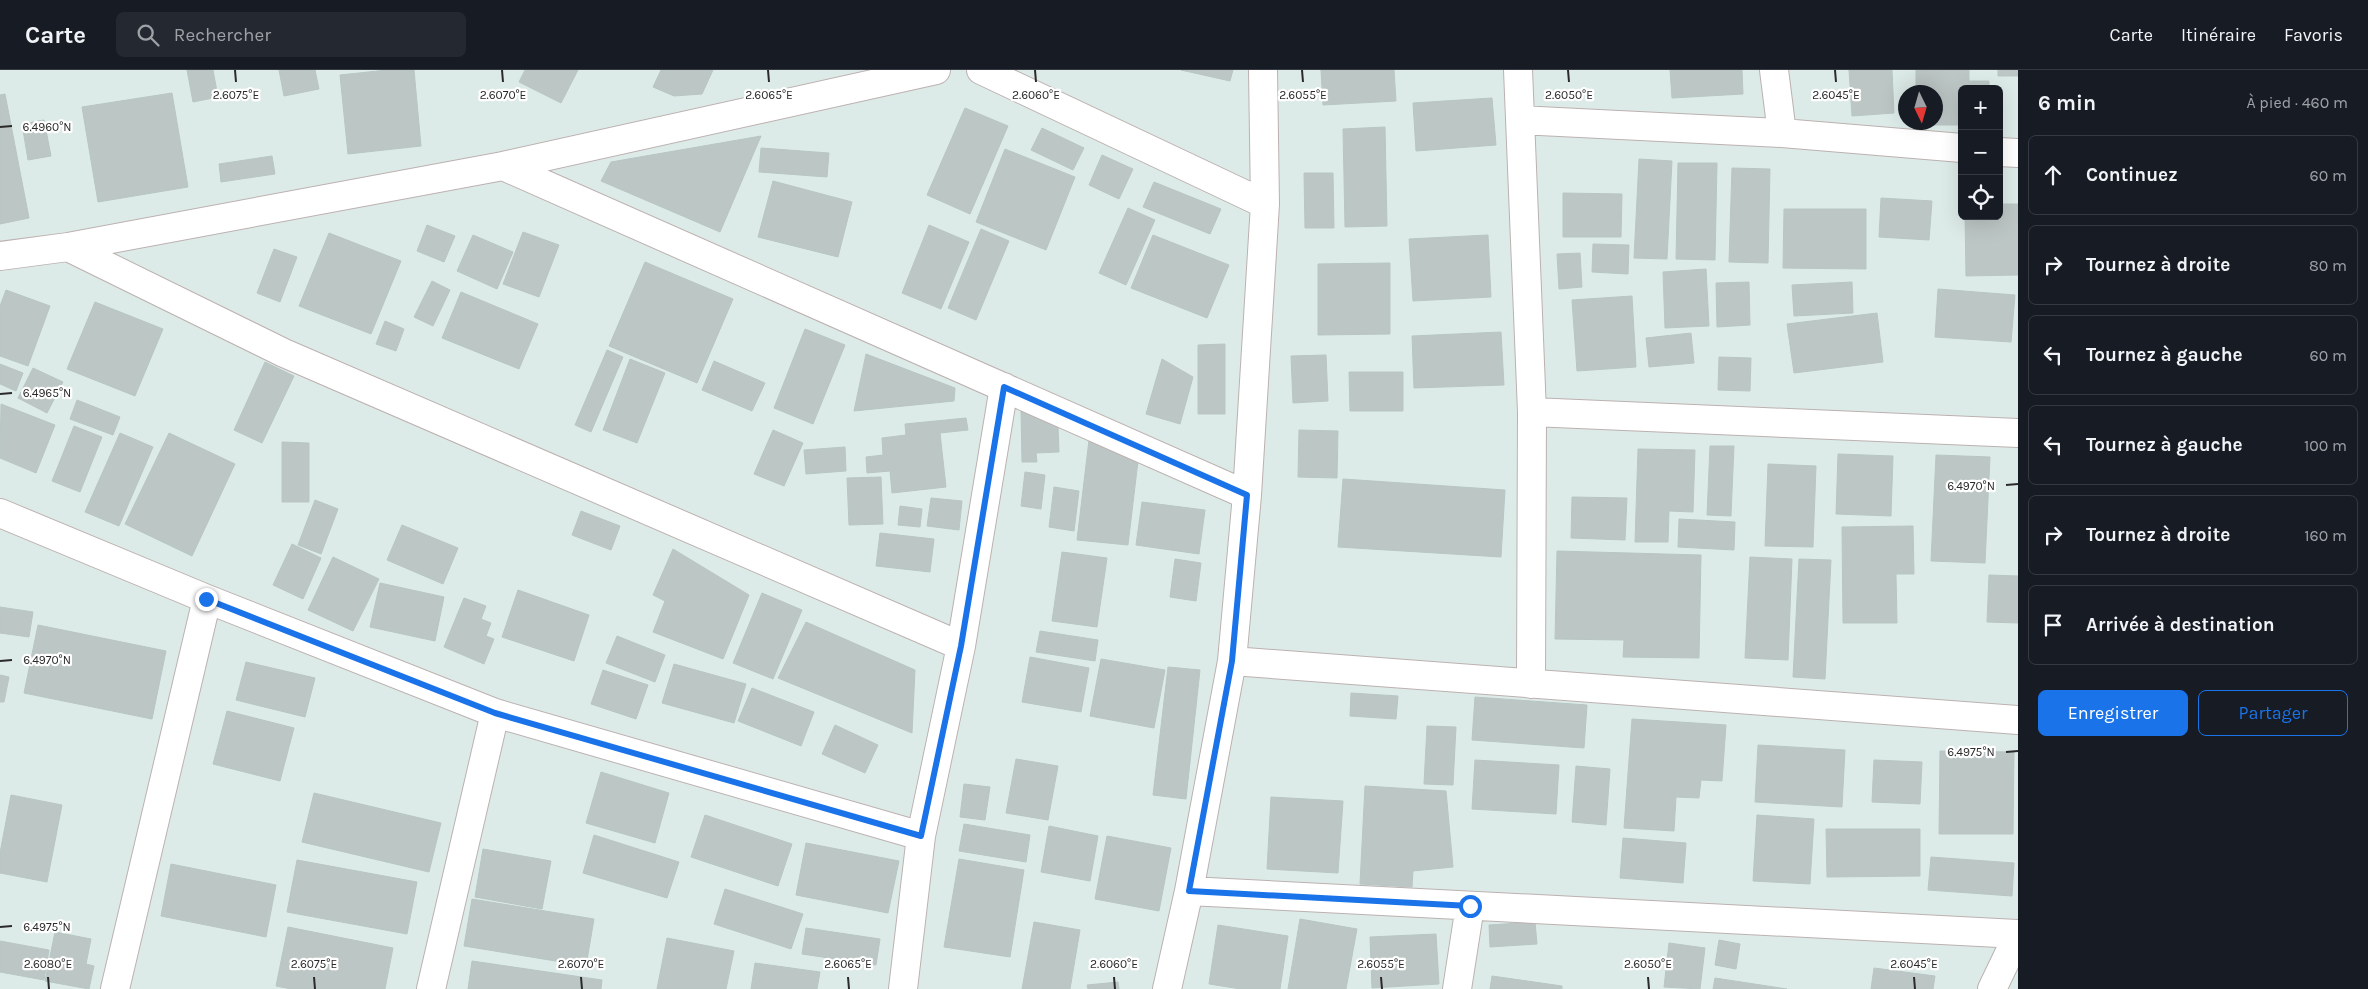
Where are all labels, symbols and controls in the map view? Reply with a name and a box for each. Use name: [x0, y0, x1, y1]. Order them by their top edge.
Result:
search box: [116, 12, 466, 57]
text: Carte: [25, 21, 86, 49]
icon: search: [134, 21, 162, 49]
text: Rechercher: [174, 24, 271, 46]
text: Carte: [2110, 24, 2153, 46]
text: Itinéraire: [2181, 24, 2256, 46]
text: Favoris: [2284, 24, 2343, 46]
north arrow: [1898, 85, 1943, 130]
map controls: [1958, 85, 2003, 220]
button: +: [1958, 85, 2003, 130]
text: 2.6075°E: [213, 88, 259, 102]
text: 2.6070°E: [480, 88, 526, 102]
text: 2.6065°E: [745, 88, 793, 102]
text: 2.6060°E: [1012, 88, 1060, 102]
text: 2.6055°E: [1279, 88, 1327, 102]
text: 2.6050°E: [1545, 88, 1593, 102]
text: 2.6045°E: [1812, 88, 1860, 102]
text: 6 min: [2038, 91, 2096, 115]
text: À pied · 460 m: [2246, 93, 2348, 112]
text: 6.4960°N: [23, 120, 71, 134]
button: −: [1958, 130, 2003, 175]
icon: ahead: [2039, 161, 2067, 189]
text: Continuez: [2086, 164, 2178, 186]
text: 60 m: [2310, 166, 2347, 185]
button: locate: [1958, 175, 2003, 220]
icon: right: [2039, 251, 2067, 279]
text: Tournez à droite: [2086, 254, 2230, 276]
text: 80 m: [2309, 256, 2347, 275]
icon: left: [2039, 341, 2067, 369]
text: Tournez à gauche: [2086, 344, 2243, 366]
text: 60 m: [2310, 346, 2347, 365]
text: 6.4965°N: [23, 386, 71, 400]
icon: left: [2039, 431, 2067, 459]
text: Tournez à gauche: [2086, 434, 2243, 456]
text: 100 m: [2304, 436, 2347, 455]
text: 6.4970°N: [1947, 479, 1995, 493]
icon: right: [2039, 521, 2067, 549]
text: Tournez à droite: [2086, 524, 2230, 546]
text: 160 m: [2304, 526, 2347, 545]
route end: [195, 588, 218, 611]
icon: arrive: [2039, 611, 2067, 639]
text: Arrivée à destination: [2086, 614, 2275, 636]
text: 6.4970°N: [23, 653, 71, 667]
button: Enregistrer: [2038, 690, 2188, 736]
button: Partager: [2198, 690, 2348, 736]
text: 6.4975°N: [1947, 745, 1995, 759]
route start: [1459, 895, 1482, 918]
text: 6.4975°N: [23, 920, 71, 934]
text: 2.6080°E: [24, 957, 72, 971]
text: 2.6075°E: [291, 957, 337, 971]
text: 2.6070°E: [558, 957, 604, 971]
text: 2.6065°E: [824, 957, 872, 971]
text: 2.6060°E: [1090, 957, 1138, 971]
text: 2.6055°E: [1357, 957, 1405, 971]
text: 2.6050°E: [1624, 957, 1672, 971]
text: 2.6045°E: [1890, 957, 1938, 971]

